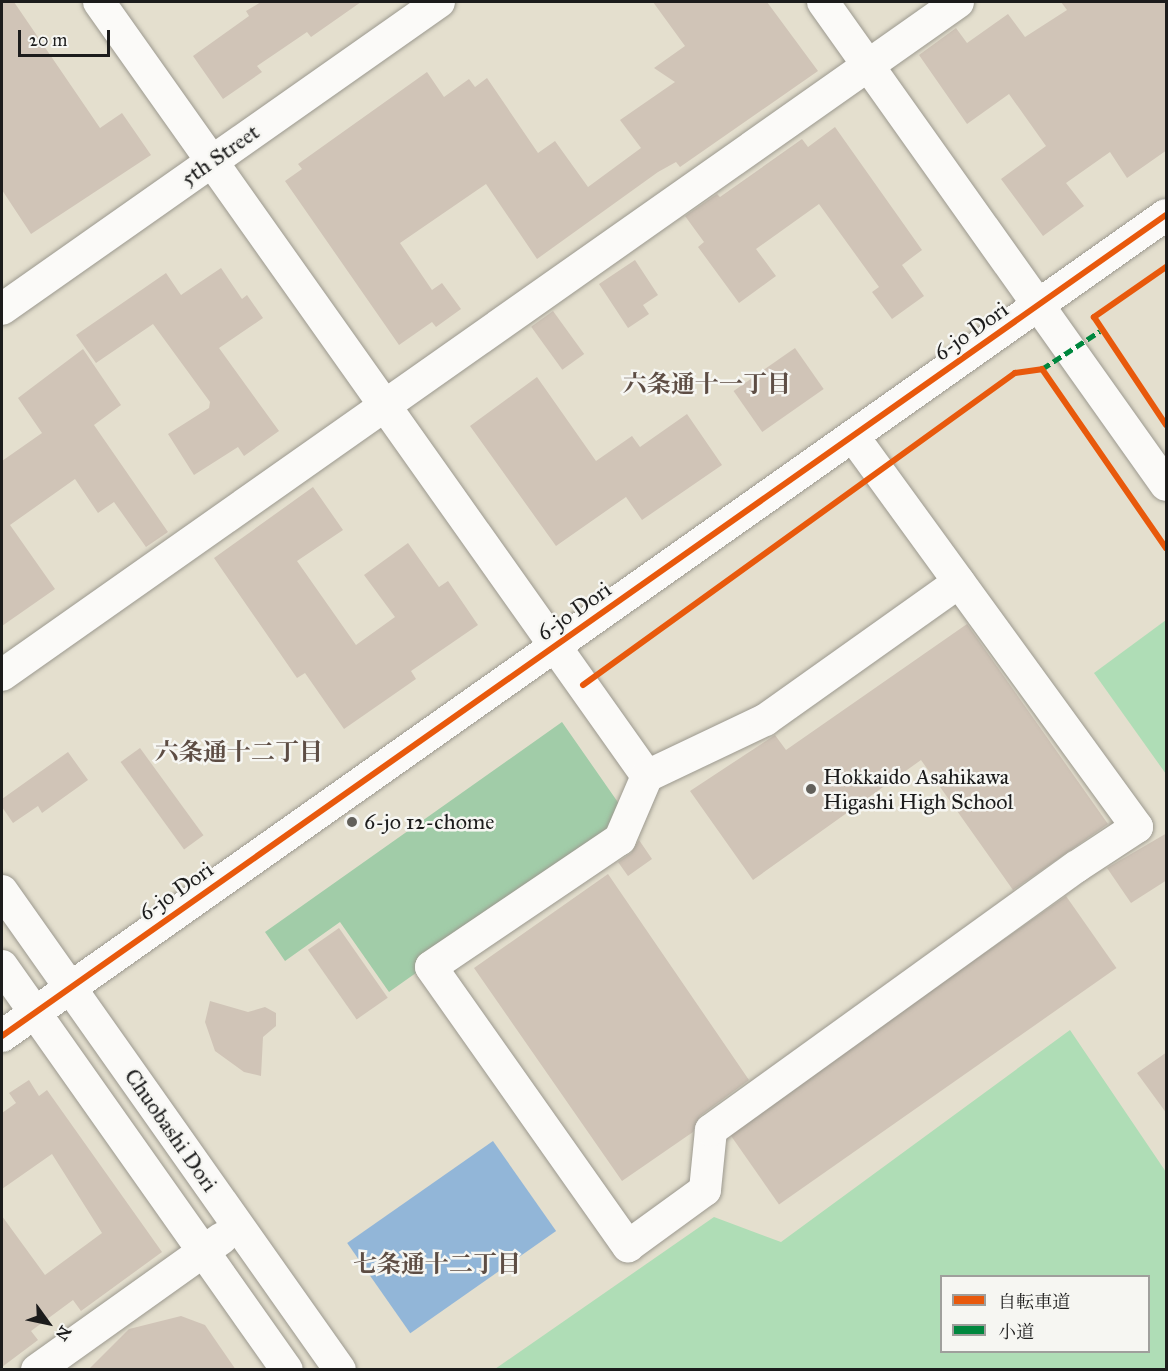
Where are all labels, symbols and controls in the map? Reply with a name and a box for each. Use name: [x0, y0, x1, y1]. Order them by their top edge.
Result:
scale bar: [21, 18, 112, 56]
text: 20 m: [29, 29, 67, 51]
street label: 5th Street: [176, 118, 264, 192]
street label: 6-jo Dori: [929, 296, 1013, 366]
district label: 六条通十一丁目: [623, 371, 791, 399]
street label: 6-jo Dori: [532, 576, 616, 646]
district label: 六条通十二丁目: [155, 739, 323, 767]
place label: Hokkaido Asahikawa Higashi High School: [823, 763, 1013, 814]
marker: Hokkaido Asahikawa Higashi High School: [804, 782, 818, 796]
place label: 6-jo 12-chome: [364, 809, 494, 835]
marker: 6-jo 12-chome: [345, 815, 359, 829]
street label: 6-jo Dori: [134, 856, 218, 926]
street label: Chuobashi Dori: [119, 1063, 223, 1197]
district label: 七条通十二丁目: [353, 1251, 521, 1279]
legend: [940, 1275, 1150, 1353]
text: 自転車道: [998, 1291, 1070, 1313]
north arrow: [18, 1293, 78, 1353]
text: 小道: [998, 1321, 1034, 1343]
text: N: [52, 1322, 75, 1344]

